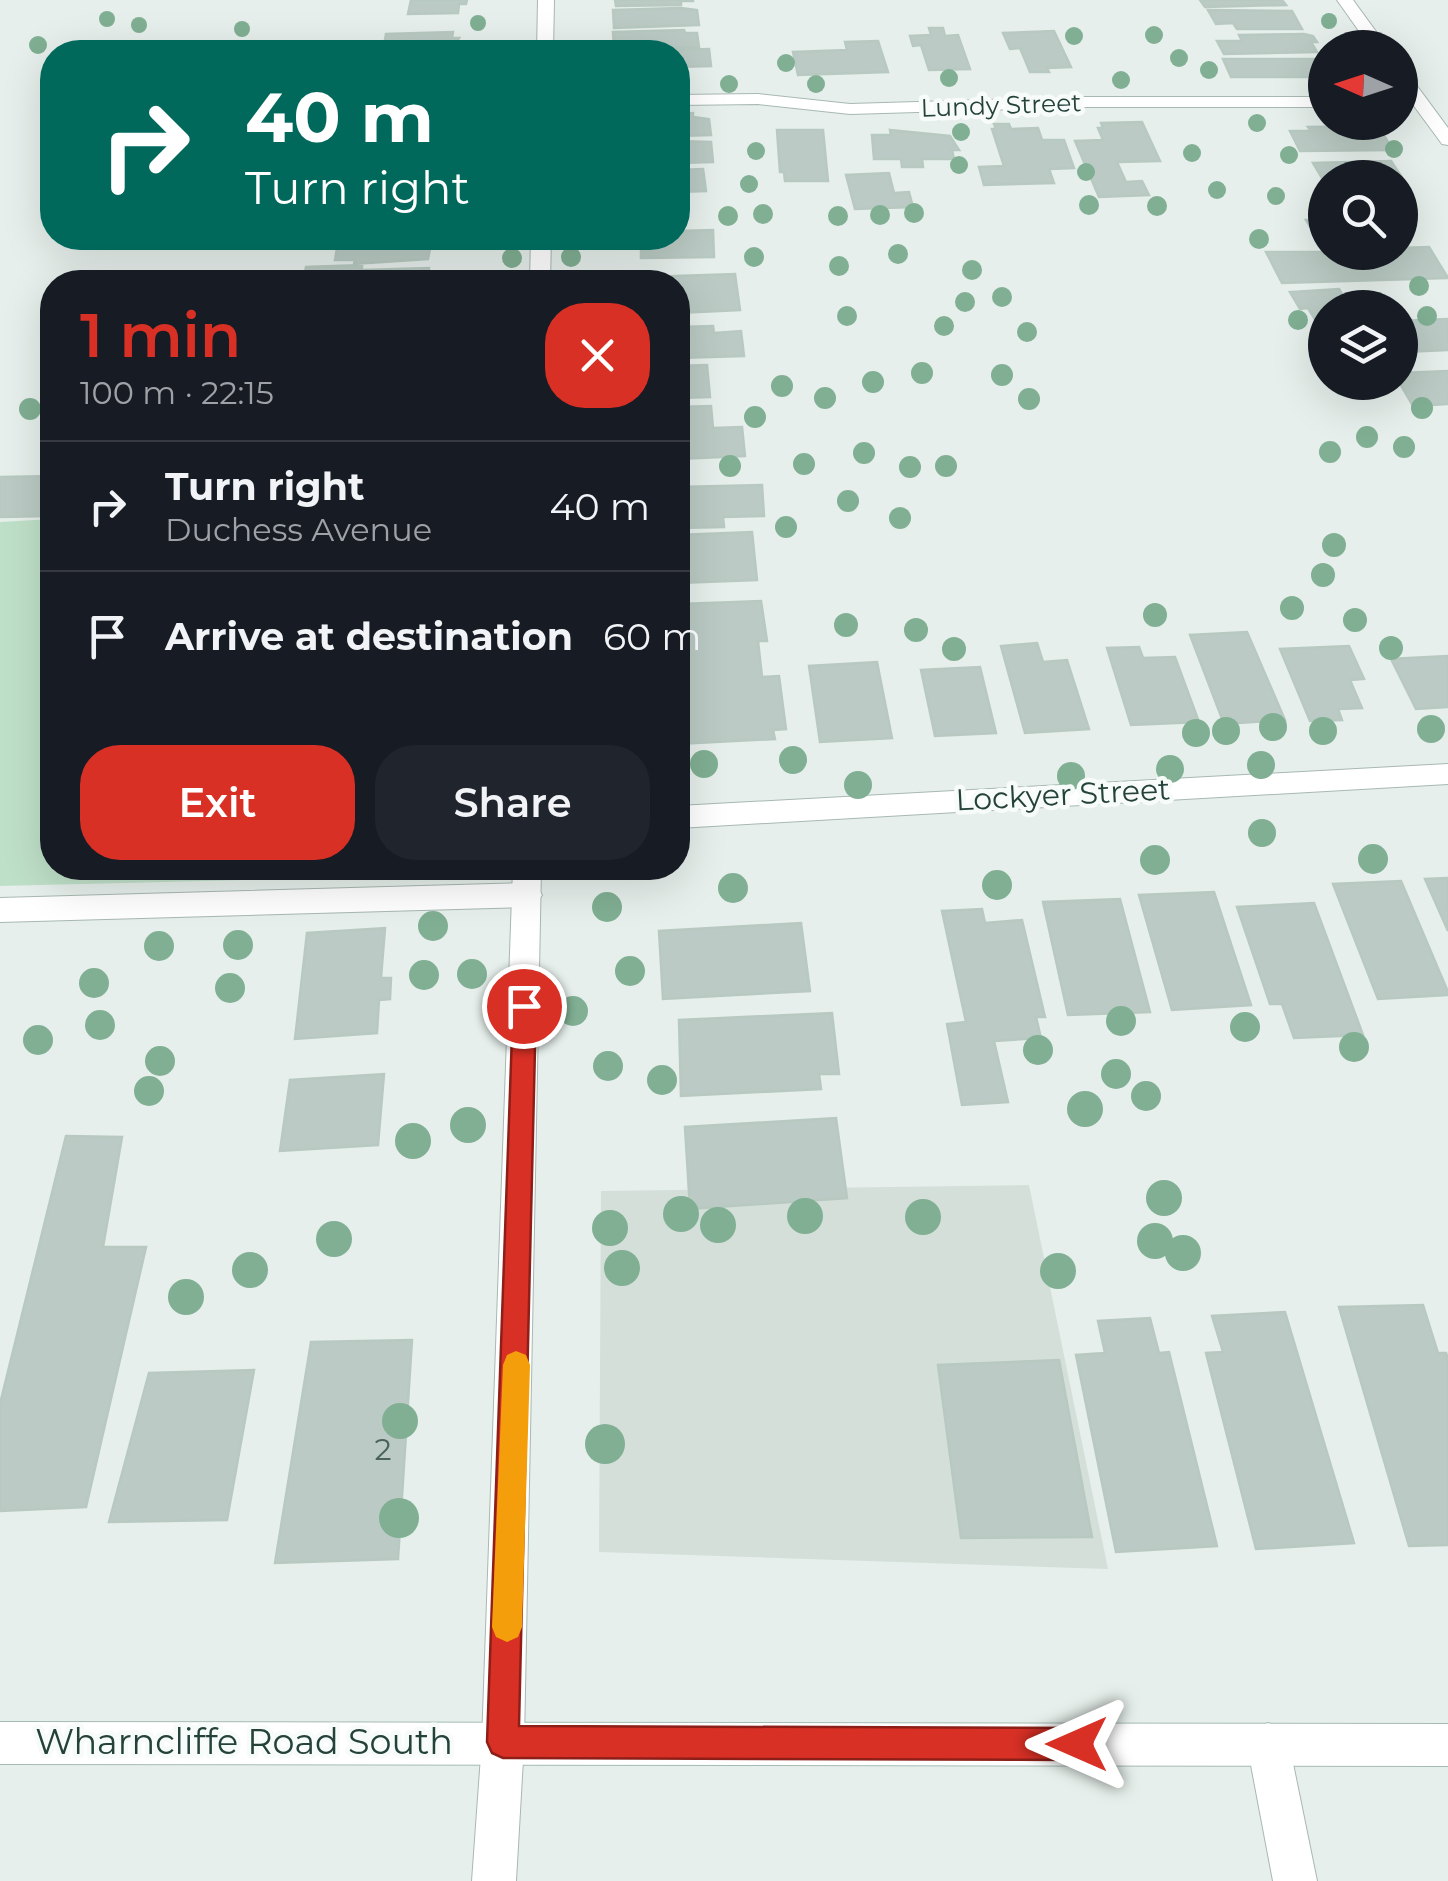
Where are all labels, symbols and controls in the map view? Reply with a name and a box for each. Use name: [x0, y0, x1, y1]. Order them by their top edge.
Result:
north arrow: [1308, 30, 1418, 140]
map controls: [1308, 30, 1418, 400]
text: 40 m: [245, 74, 434, 160]
icon: right: [80, 80, 210, 210]
street label: Lundy Street: [920, 87, 1082, 123]
text: Turn right: [245, 160, 470, 215]
button: search: [1308, 160, 1418, 270]
button: layers: [1308, 290, 1418, 400]
text: 1 min: [80, 299, 241, 372]
button: close: [545, 303, 650, 408]
text: 100 m · 22:15: [80, 373, 274, 412]
text: Turn right: [165, 463, 364, 510]
icon: right: [80, 479, 135, 534]
text: 40 m: [549, 483, 650, 530]
text: Duchess Avenue: [165, 510, 432, 549]
icon: arrive: [80, 609, 135, 664]
text: Arrive at destination: [165, 613, 573, 660]
text: 60 m: [603, 613, 701, 660]
button: Exit: [80, 745, 355, 860]
button: Share: [375, 745, 650, 860]
street label: Lockyer Street: [955, 770, 1171, 819]
pin: [482, 964, 567, 1049]
icon: arrive: [497, 979, 552, 1034]
house number: 2: [374, 1431, 392, 1468]
position arrow: [1025, 1692, 1129, 1796]
street label: Wharncliffe Road South: [35, 1720, 453, 1763]

